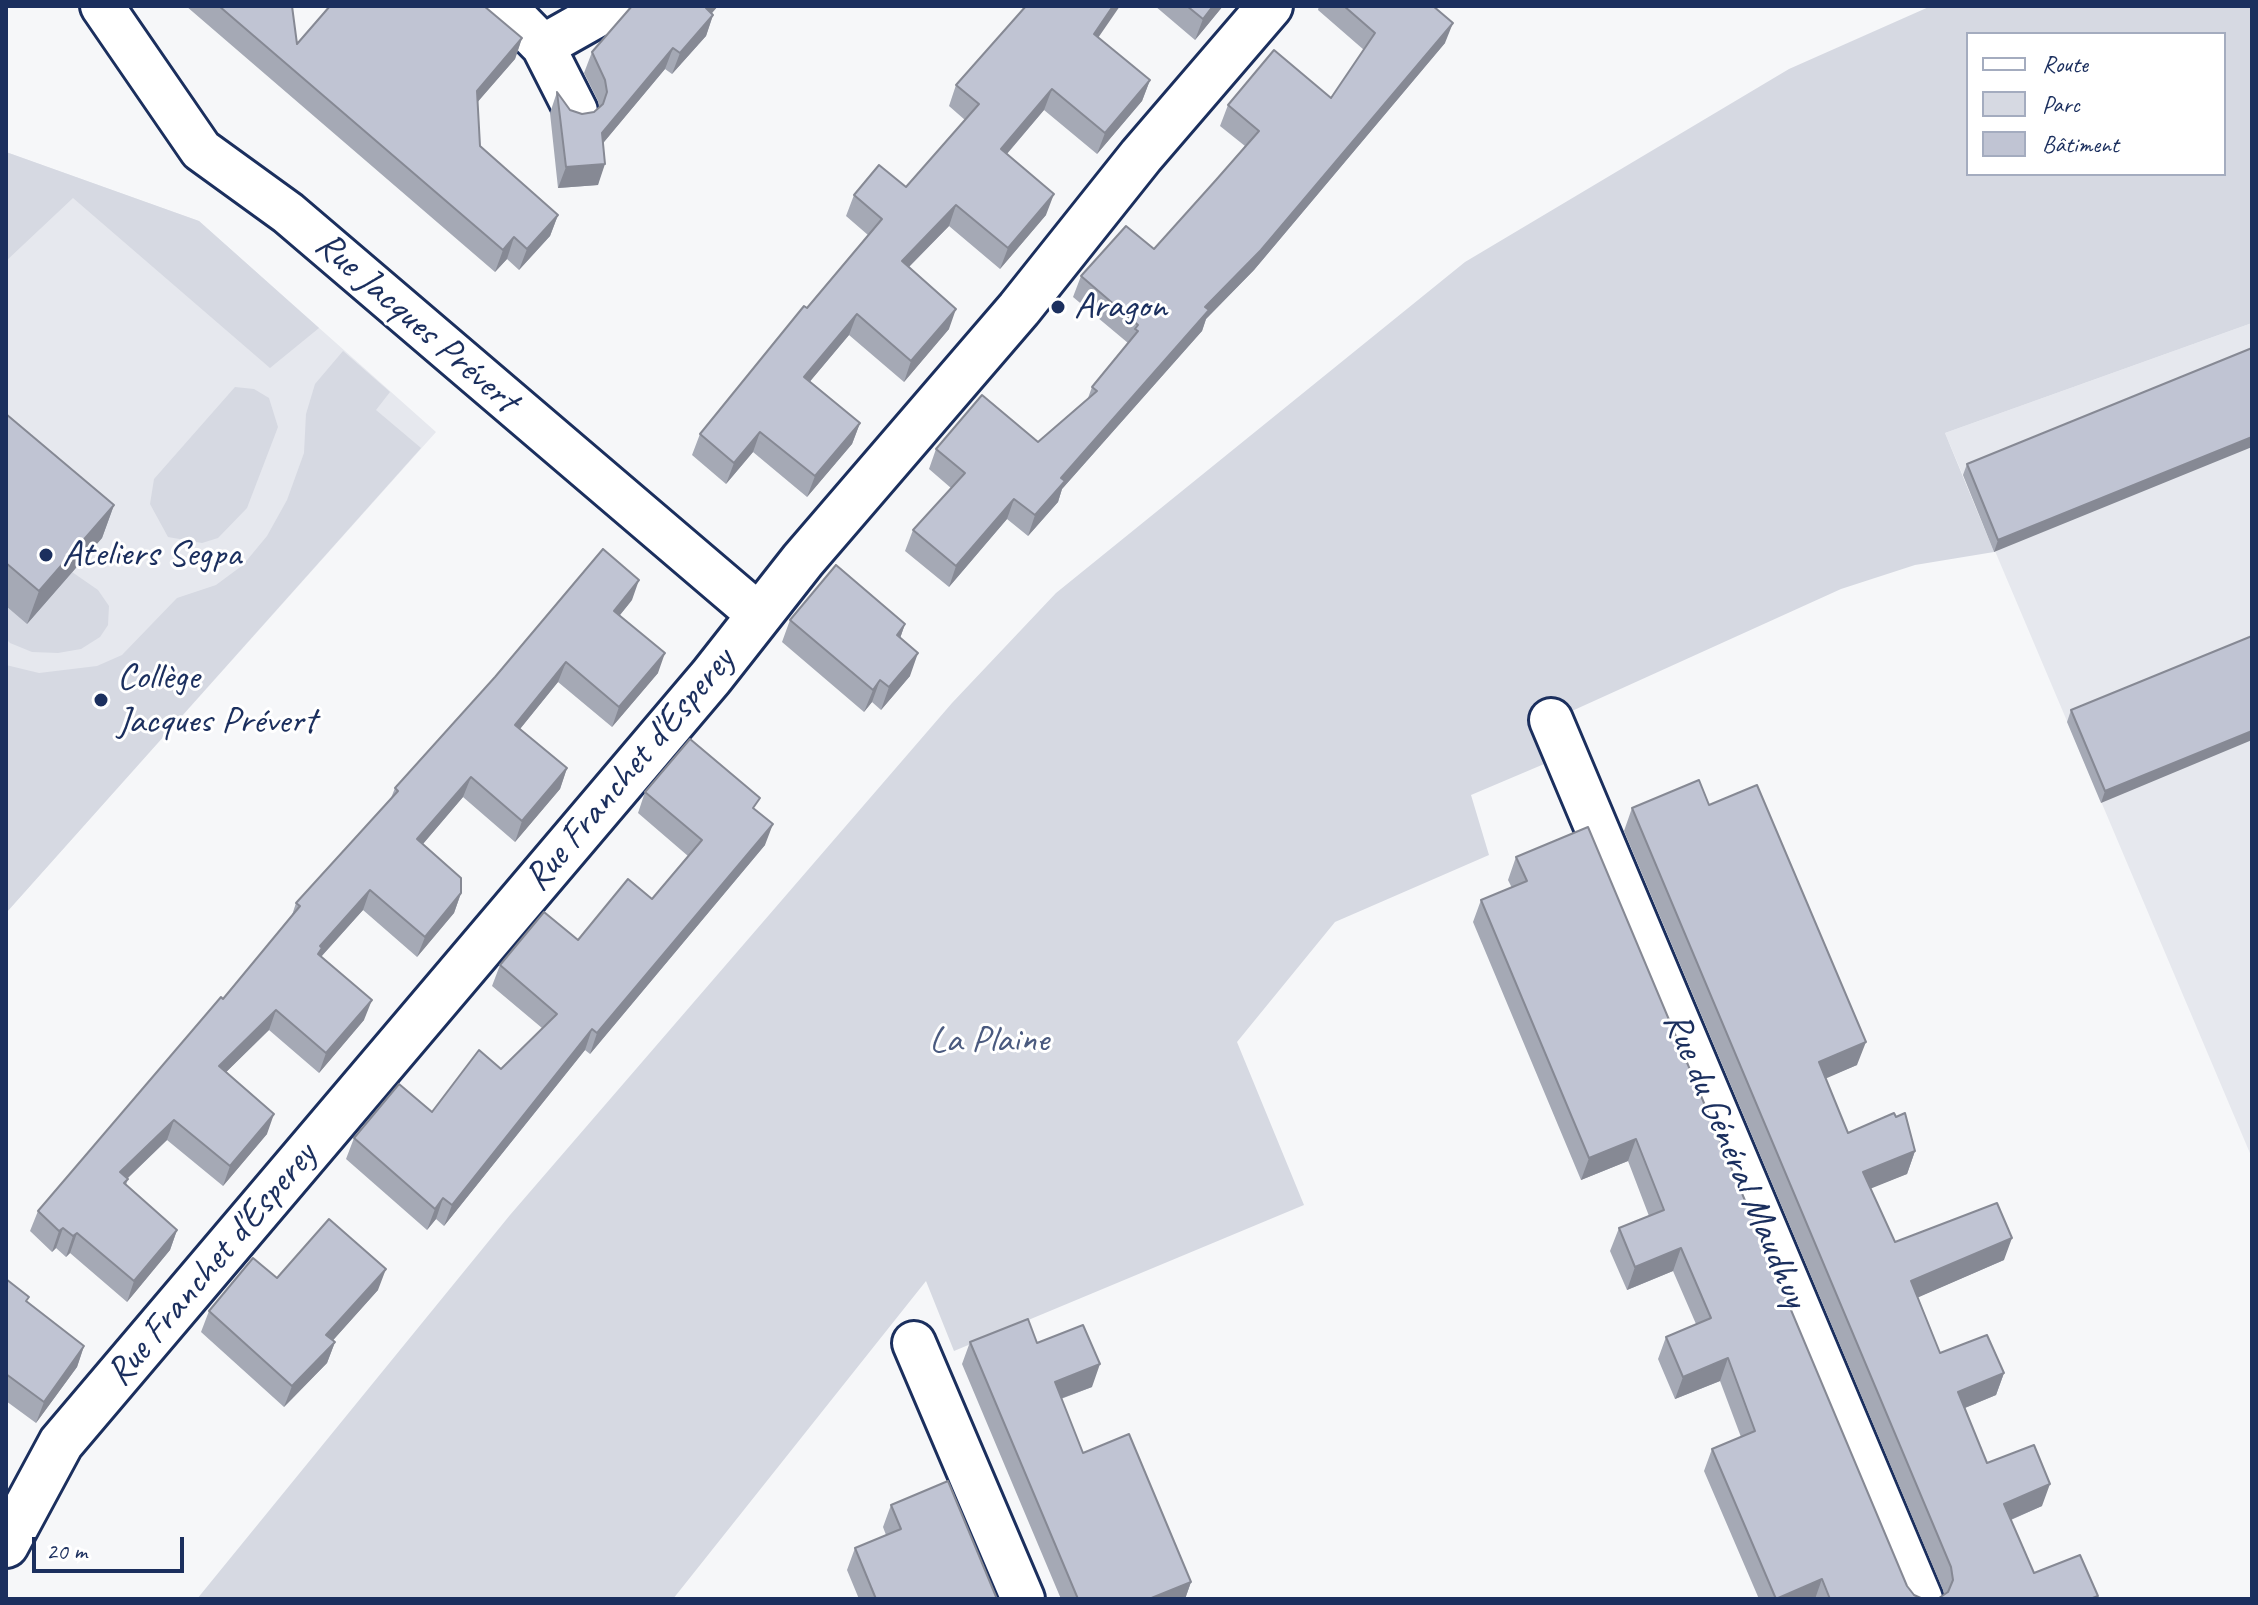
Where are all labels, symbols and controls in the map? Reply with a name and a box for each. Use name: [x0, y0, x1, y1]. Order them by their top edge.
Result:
legend: [1966, 32, 2226, 176]
text: Route: [2042, 49, 2088, 79]
text: Parc: [2042, 89, 2080, 119]
text: Bâtiment: [2042, 129, 2119, 159]
street label: Rue Jacques Prévert: [305, 222, 527, 424]
place label: Aragon: [1074, 284, 1167, 330]
marker: Aragon: [1049, 298, 1067, 316]
place label: Ateliers Segpa: [62, 532, 241, 578]
marker: Ateliers Segpa: [37, 546, 55, 564]
street label: Rue Franchet d'Esperey: [515, 639, 745, 901]
place label: Collège Jacques Prévert: [117, 655, 316, 744]
marker: Collège Jacques Prévert: [92, 691, 110, 709]
street label: Rue du Général Maudhuy: [1652, 1006, 1818, 1314]
park label: La Plaine: [929, 1018, 1049, 1064]
street label: Rue Franchet d'Esperey: [97, 1134, 327, 1396]
scale bar: [36, 1521, 188, 1571]
text: 20 m: [46, 1536, 87, 1566]

